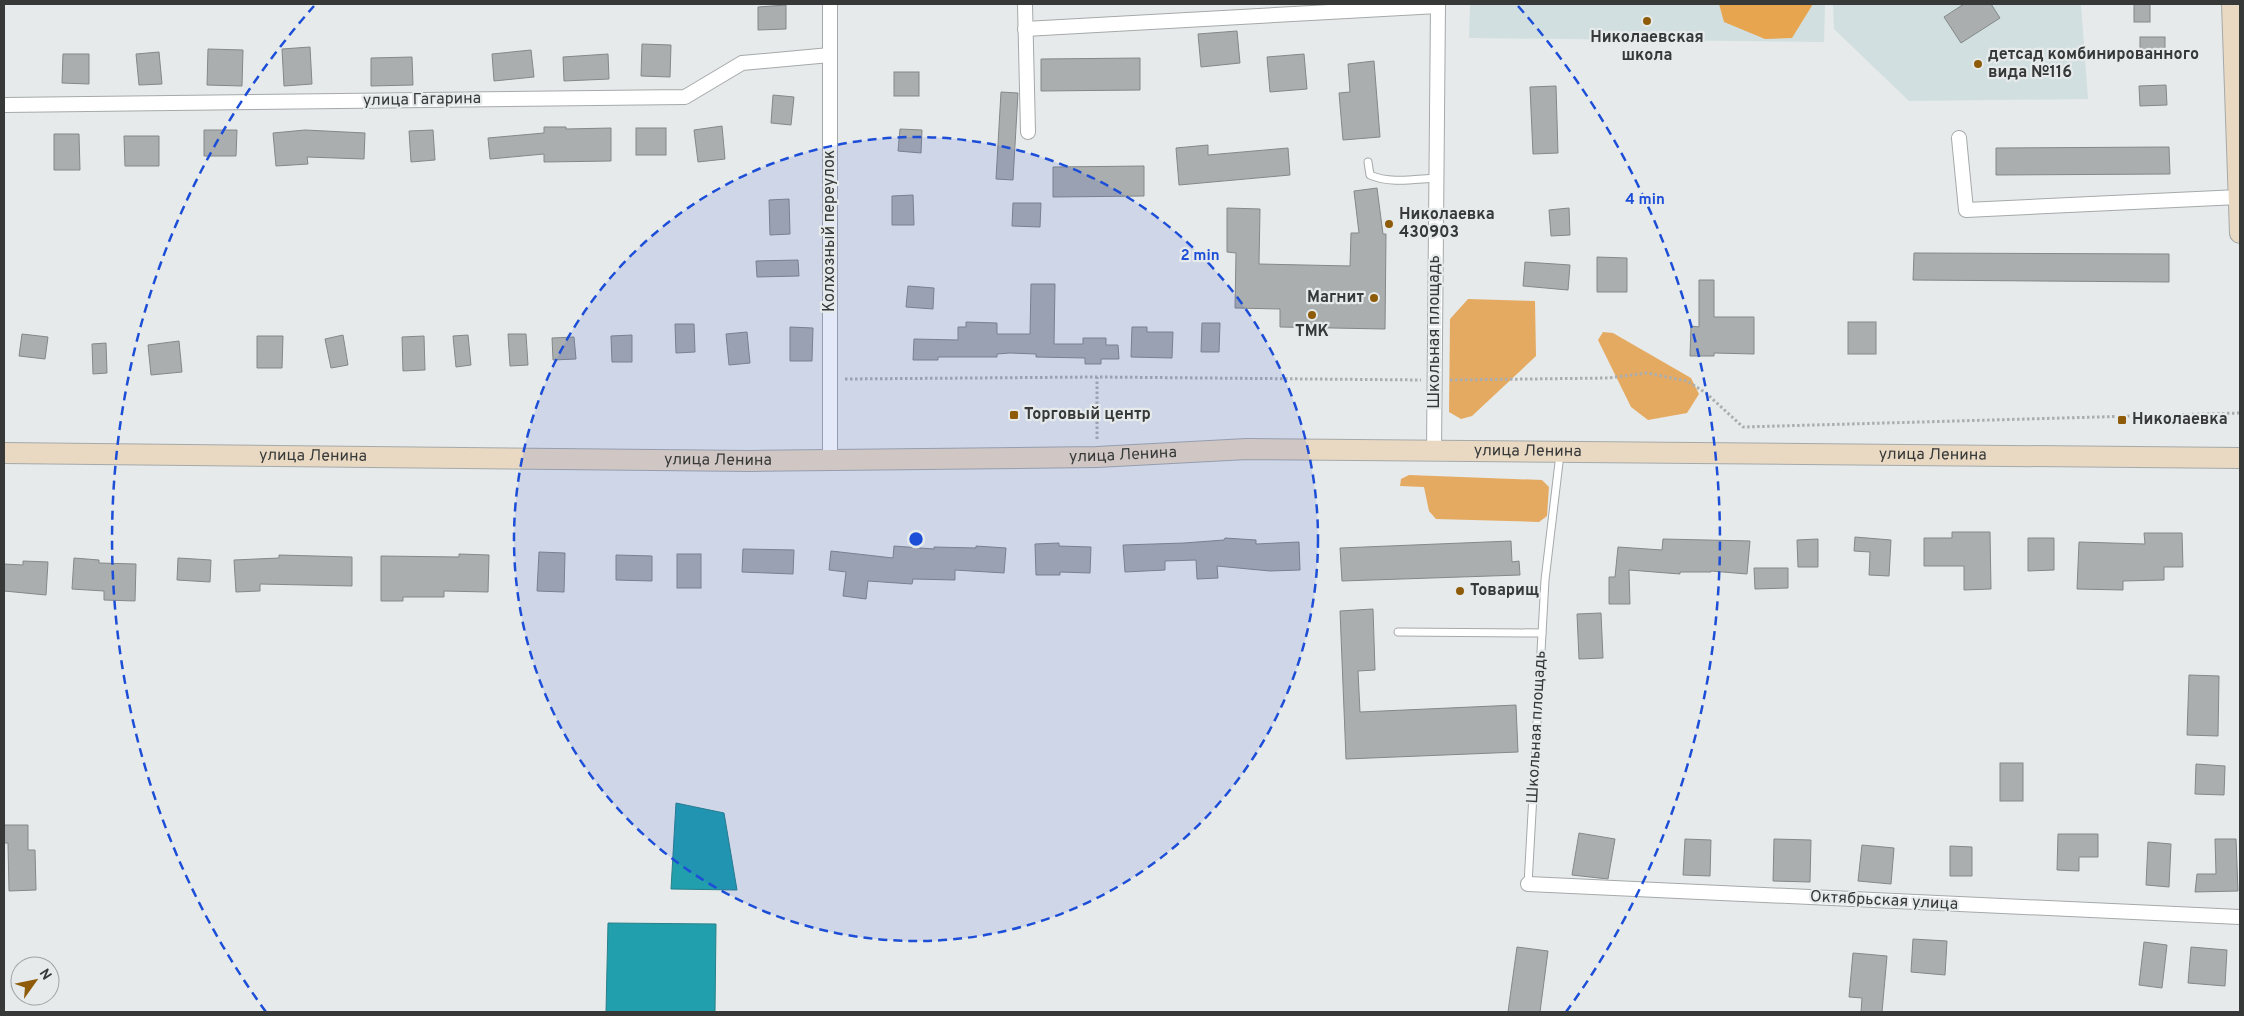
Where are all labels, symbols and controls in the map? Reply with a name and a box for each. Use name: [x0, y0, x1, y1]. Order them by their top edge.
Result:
marker: Николаевская школа: [1641, 15, 1653, 27]
place label: Николаевская школа: [1590, 28, 1704, 66]
place label: детсад комбинированного вида №116: [1988, 45, 2199, 83]
marker: детсад комбинированного вида №116: [1972, 58, 1984, 70]
street label: улица Гагарина: [363, 89, 481, 111]
street label: Колхозный переулок: [820, 150, 840, 312]
text: 4 min: [1625, 191, 1665, 210]
place label: Николаевка 430903: [1399, 205, 1495, 243]
marker: Николаевка 430903: [1383, 218, 1395, 230]
text: 2 min: [1180, 247, 1220, 266]
street label: Школьная площадь: [1425, 255, 1445, 409]
place label: Магнит: [1307, 288, 1364, 308]
marker: Магнит: [1368, 292, 1380, 304]
marker: ТМК: [1306, 309, 1318, 321]
place label: ТМК: [1295, 322, 1329, 342]
place label: Торговый центр: [1024, 405, 1151, 425]
marker: Торговый центр: [1008, 409, 1020, 421]
place label: Николаевка: [2132, 410, 2228, 430]
marker: Николаевка: [2116, 414, 2128, 426]
street label: улица Ленина: [1474, 441, 1582, 462]
street label: улица Ленина: [1069, 443, 1177, 467]
street label: улица Ленина: [1879, 445, 1987, 466]
street label: улица Ленина: [259, 446, 367, 467]
street label: улица Ленина: [664, 450, 772, 471]
centre of rings: [907, 530, 925, 548]
place label: Товарищ: [1470, 581, 1539, 601]
marker: Товарищ: [1454, 585, 1466, 597]
street label: Школьная площадь: [1523, 650, 1551, 804]
street label: Октябрьская улица: [1809, 887, 1959, 915]
north arrow: [10, 956, 60, 1006]
text: N: [35, 966, 55, 984]

